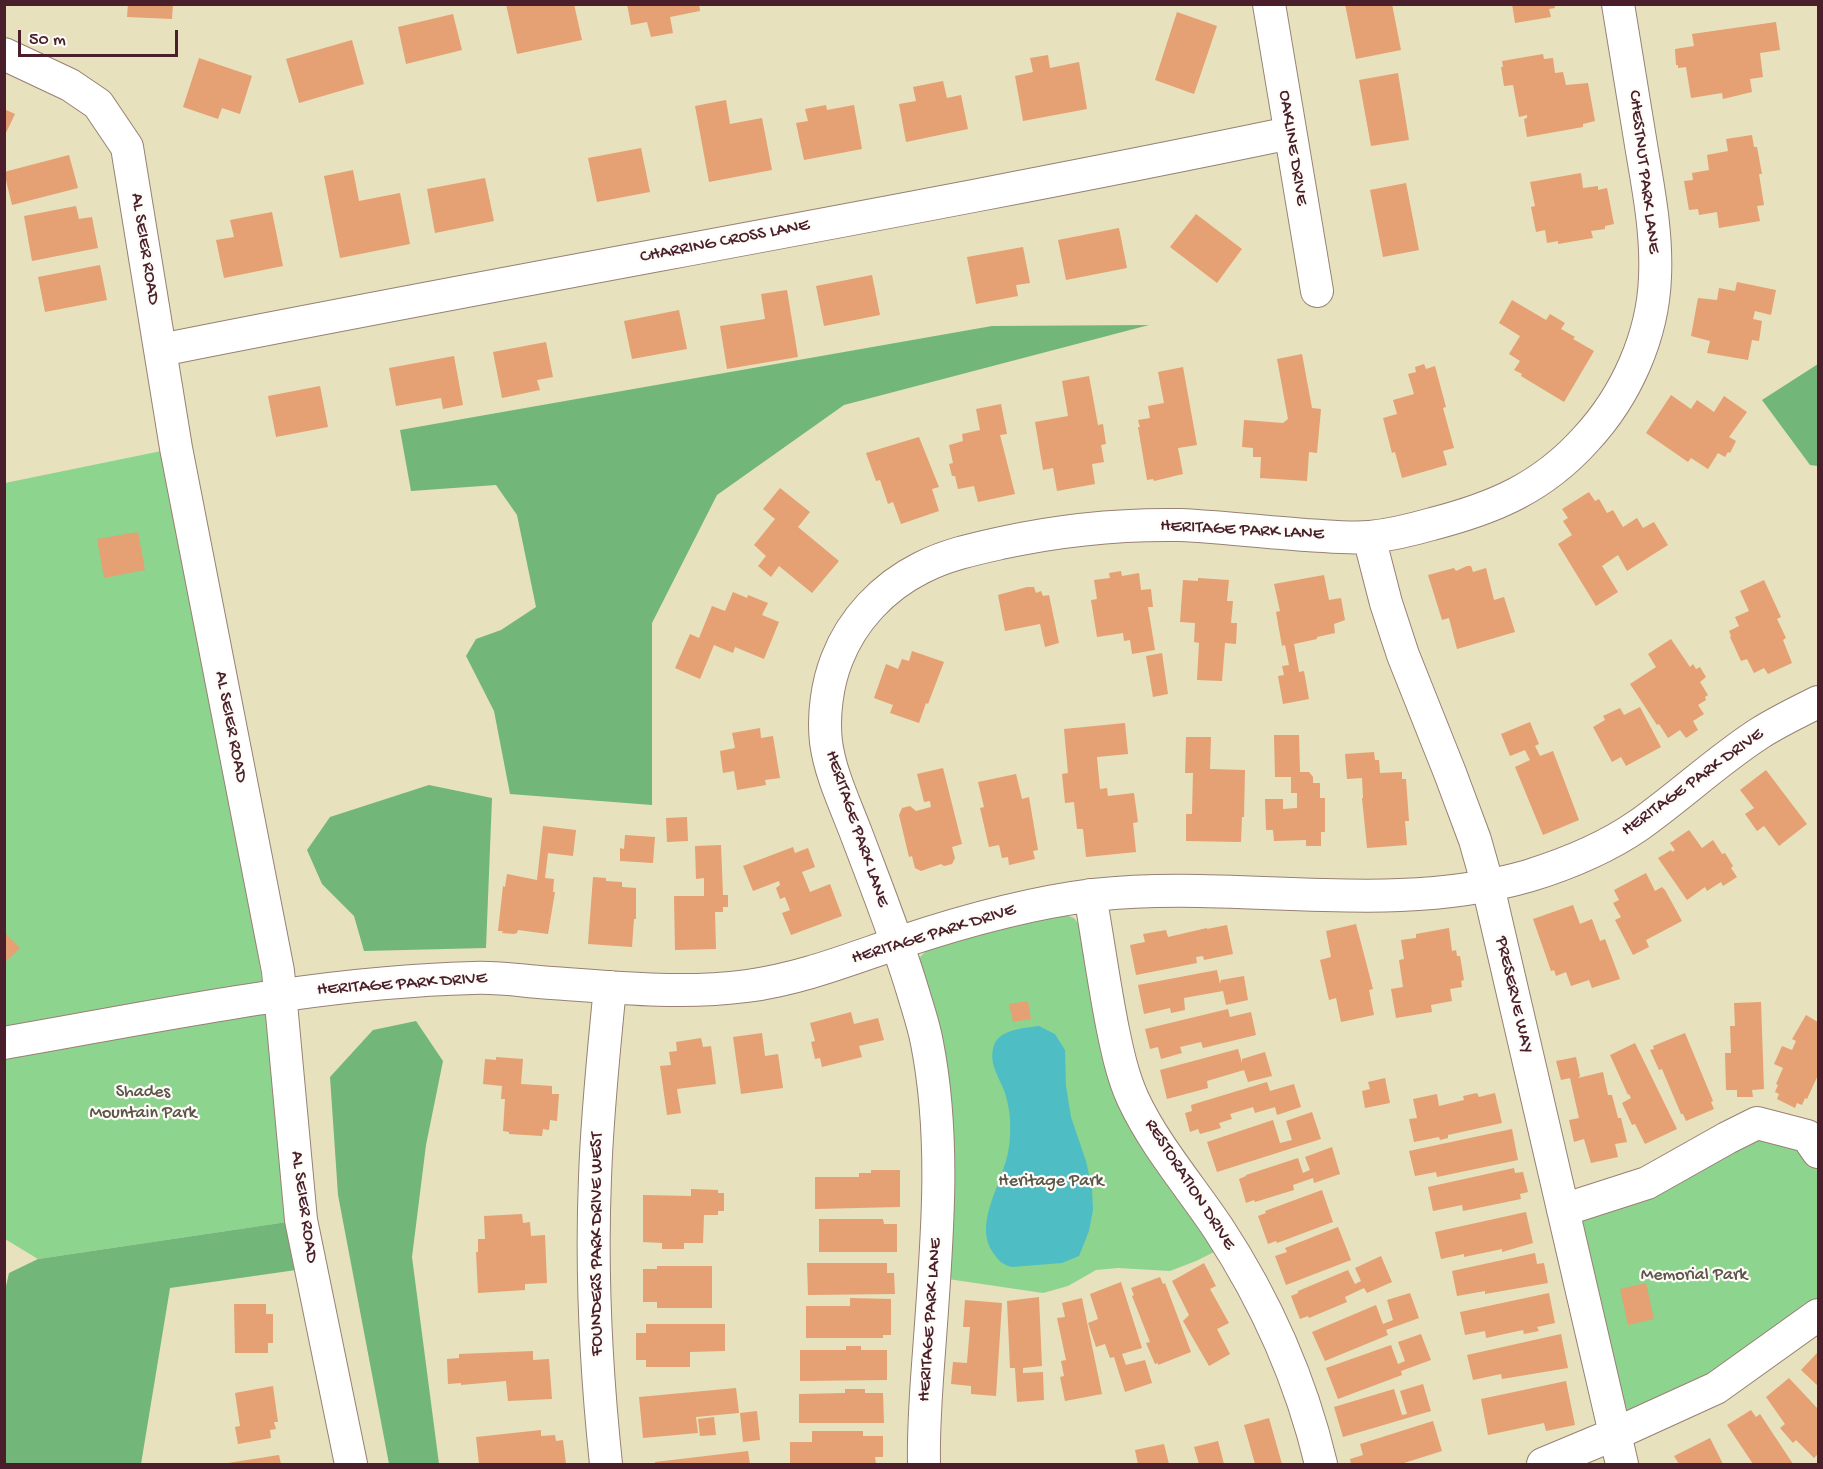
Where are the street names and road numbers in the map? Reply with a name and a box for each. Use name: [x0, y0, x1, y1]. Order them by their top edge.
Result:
street label: OAKLINE DRIVE: [1272, 89, 1312, 207]
street label: CHESTNUT PARK LANE: [1622, 89, 1664, 255]
street label: AL SEIER ROAD: [125, 192, 163, 306]
street label: CHARRING CROSS LANE: [638, 215, 812, 269]
street label: HERITAGE PARK LANE: [1160, 516, 1324, 546]
street label: AL SEIER ROAD: [209, 670, 251, 784]
street label: HERITAGE PARK DRIVE: [1618, 724, 1768, 842]
street label: HERITAGE PARK LANE: [819, 748, 893, 910]
street label: HERITAGE PARK DRIVE: [849, 900, 1019, 970]
street label: PRESERVE WAY: [1489, 934, 1537, 1056]
street label: HERITAGE PARK DRIVE: [316, 968, 488, 1002]
street label: RESTORATION DRIVE: [1139, 1116, 1239, 1254]
street label: FOUNDERS PARK DRIVE WEST: [587, 1132, 609, 1356]
street label: AL SEIER ROAD: [284, 1150, 322, 1264]
street label: HERITAGE PARK LANE: [915, 1237, 947, 1403]

